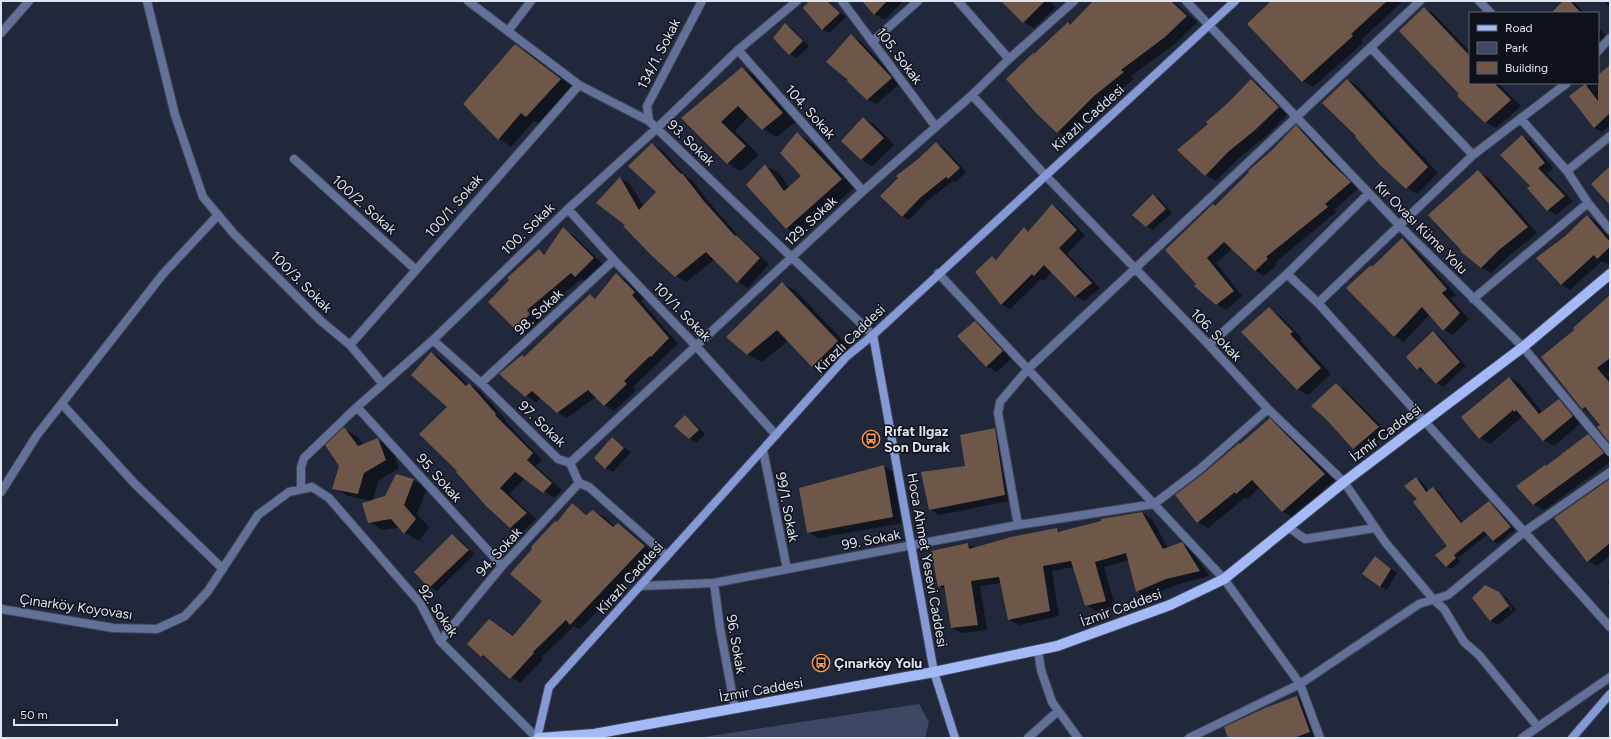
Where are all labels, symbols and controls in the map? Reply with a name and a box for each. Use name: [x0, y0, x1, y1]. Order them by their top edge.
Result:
legend: [1469, 12, 1599, 84]
street label: 134/1. Sokak: [634, 16, 684, 92]
text: Road: [1505, 21, 1533, 35]
street label: 105. Sokak: [872, 24, 926, 88]
text: Park: [1505, 41, 1528, 55]
text: Building: [1505, 61, 1548, 75]
street label: 104. Sokak: [781, 81, 839, 143]
street label: Kirazlı Caddesi: [1048, 81, 1128, 155]
street label: 93. Sokak: [664, 116, 718, 170]
street label: 100/1. Sokak: [422, 171, 486, 241]
street label: 100/2. Sokak: [328, 172, 400, 238]
street label: Kır Ovası Küme Yolu: [1371, 178, 1471, 278]
street label: 129. Sokak: [781, 192, 841, 249]
street label: 100. Sokak: [498, 199, 558, 259]
street label: 100/3. Sokak: [267, 248, 336, 317]
street label: 101/1. Sokak: [650, 279, 714, 345]
street label: 98. Sokak: [511, 285, 567, 339]
street label: Kirazlı Caddesi: [811, 301, 889, 377]
street label: 106. Sokak: [1187, 305, 1245, 365]
street label: 97. Sokak: [515, 397, 569, 451]
street label: İzmir Caddesi: [1347, 401, 1425, 465]
place label: Rıfat Ilgaz Son Durak: [884, 423, 950, 456]
bus stop icon: Rıfat Ilgaz Son Durak: [861, 429, 881, 449]
street label: 95. Sokak: [413, 450, 465, 506]
street label: 99/1. Sokak: [772, 471, 802, 544]
street label: Hoca Ahmet Yesevi Caddesi: [903, 472, 951, 648]
street label: 94. Sokak: [473, 524, 526, 580]
street label: 99. Sokak: [840, 526, 902, 554]
street label: Kirazlı Caddesi: [593, 538, 667, 618]
street label: 92. Sokak: [414, 582, 462, 641]
street label: İzmir Caddesi: [1078, 585, 1164, 631]
street label: Çınarköy Koyovası: [18, 591, 134, 623]
street label: 96. Sokak: [722, 613, 750, 675]
bus stop icon: Çınarköy Yolu: [811, 653, 831, 673]
place label: Çınarköy Yolu: [834, 655, 922, 672]
street label: İzmir Caddesi: [718, 674, 804, 706]
scale bar: [14, 701, 117, 727]
text: 50 m: [20, 708, 48, 722]

